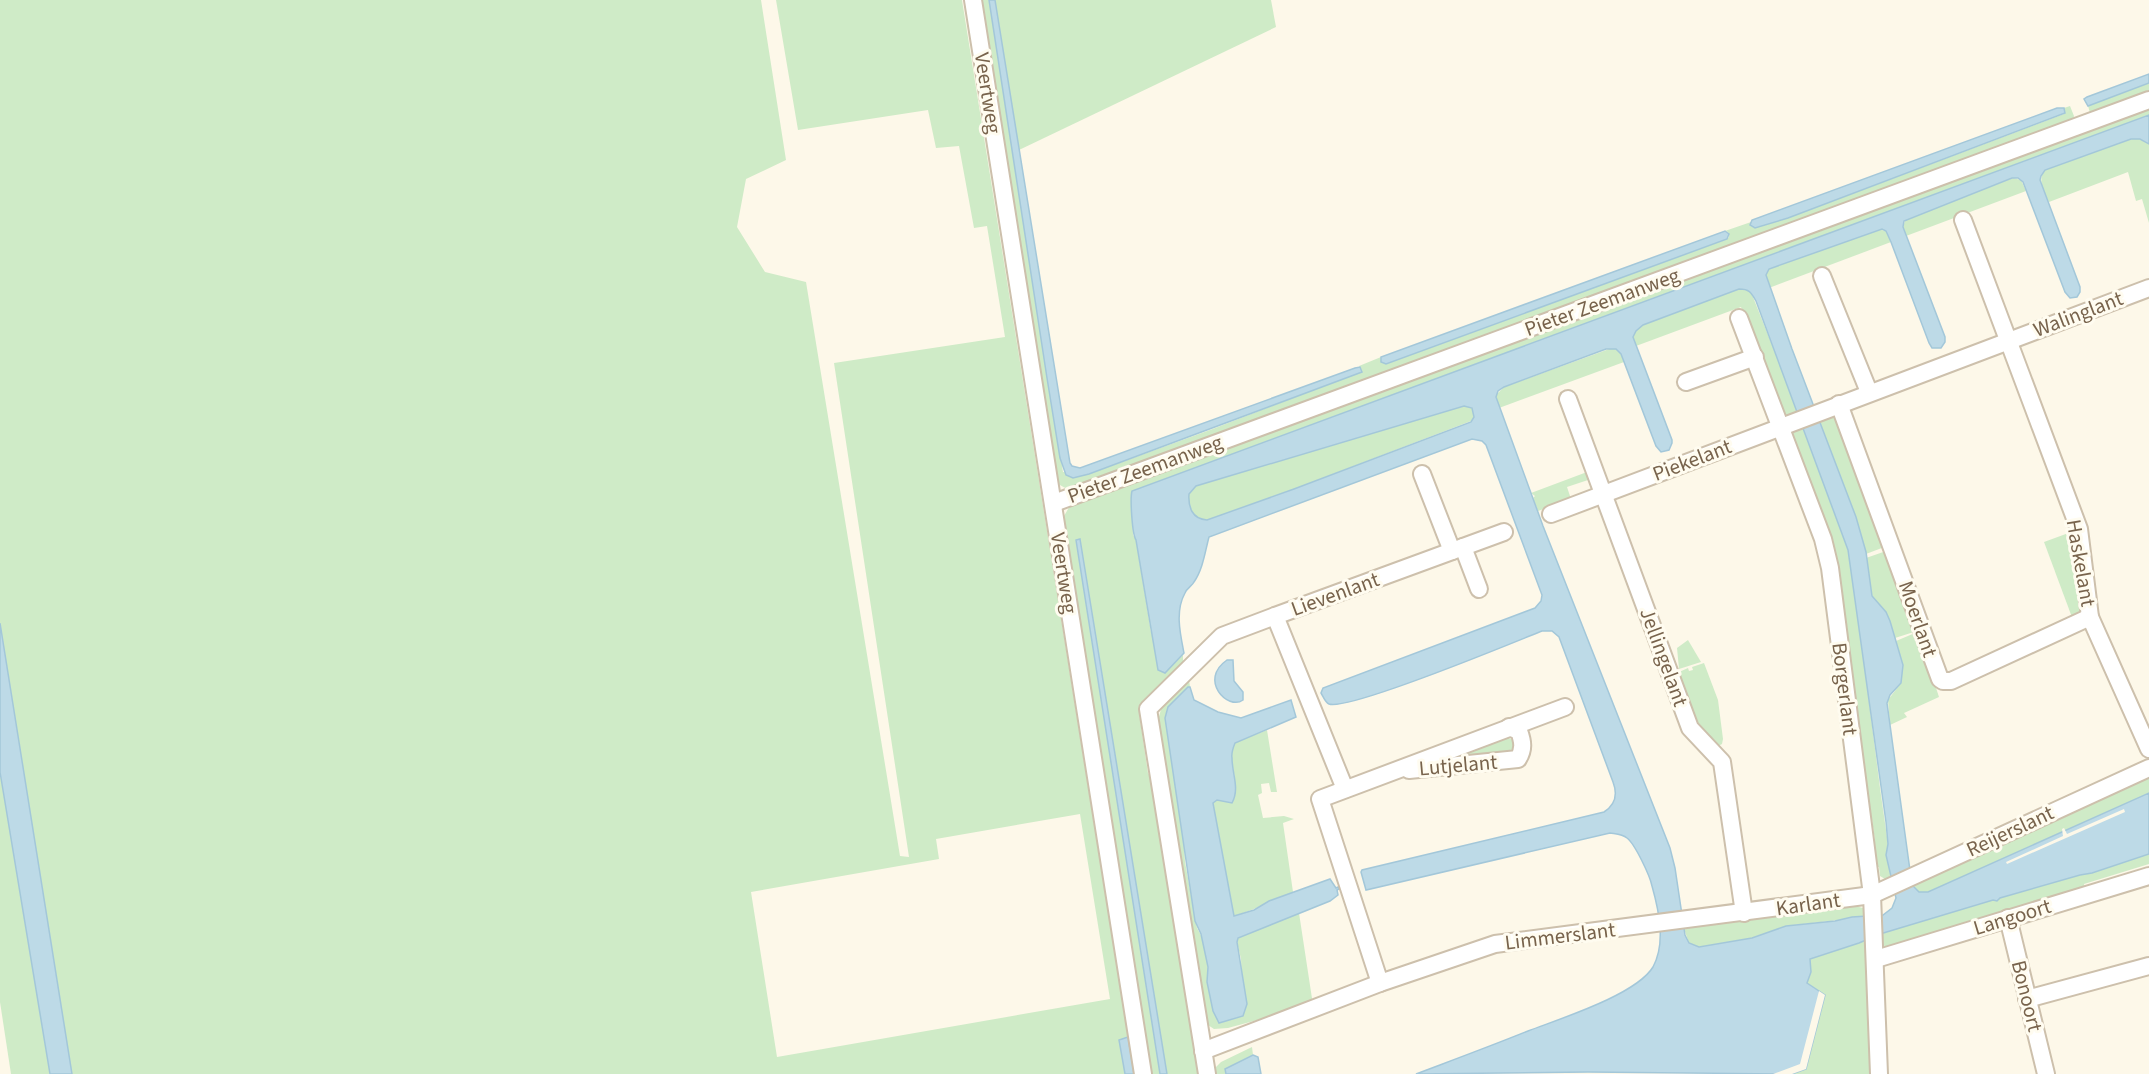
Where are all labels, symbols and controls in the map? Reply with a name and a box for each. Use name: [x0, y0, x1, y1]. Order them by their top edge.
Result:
street label: Veertweg: [967, 50, 1009, 136]
street label: Pieter Zeemanweg: [1520, 260, 1684, 344]
street label: Walinglant: [2029, 283, 2127, 345]
street label: Pieter Zeemanweg: [1063, 427, 1227, 511]
street label: Piekelant: [1648, 431, 1736, 489]
street label: Haskelant: [2059, 517, 2103, 609]
street label: Veertweg: [1043, 530, 1085, 616]
street label: Lievenlant: [1287, 564, 1383, 624]
street label: Moerlant: [1891, 577, 1945, 661]
street label: Jellingelant: [1632, 603, 1696, 711]
street label: Borgerlant: [1824, 641, 1866, 737]
street label: Lutjelant: [1418, 747, 1498, 783]
street label: Reijerslant: [1961, 798, 2059, 864]
street label: Karlant: [1774, 885, 1842, 923]
street label: Langoort: [1969, 891, 2055, 943]
street label: Limmerslant: [1503, 914, 1617, 958]
street label: Bonoort: [2004, 957, 2050, 1035]

